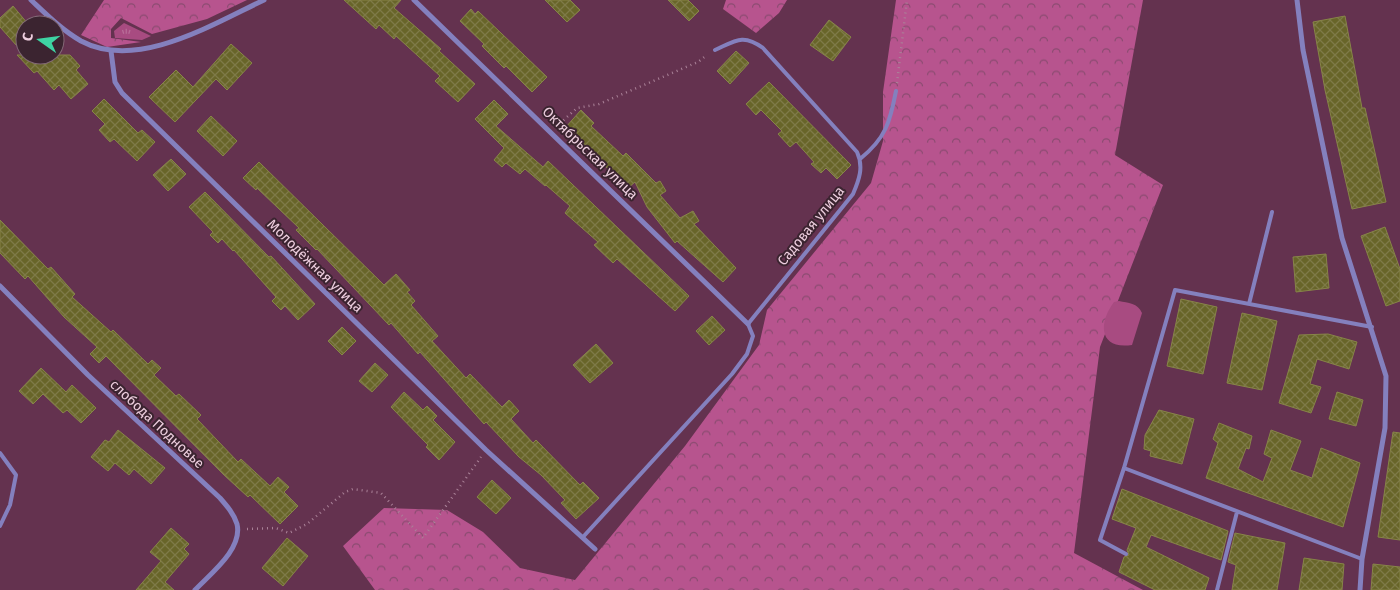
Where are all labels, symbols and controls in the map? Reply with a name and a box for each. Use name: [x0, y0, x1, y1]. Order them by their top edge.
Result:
north arrow: [15, 15, 65, 65]
text: С: [19, 31, 37, 43]
street label: Октябрьская улица: [539, 103, 641, 203]
street label: Садовая улица: [774, 183, 848, 269]
street label: Молодёжная улица: [264, 216, 366, 316]
street label: слобода Подновье: [106, 376, 208, 472]

